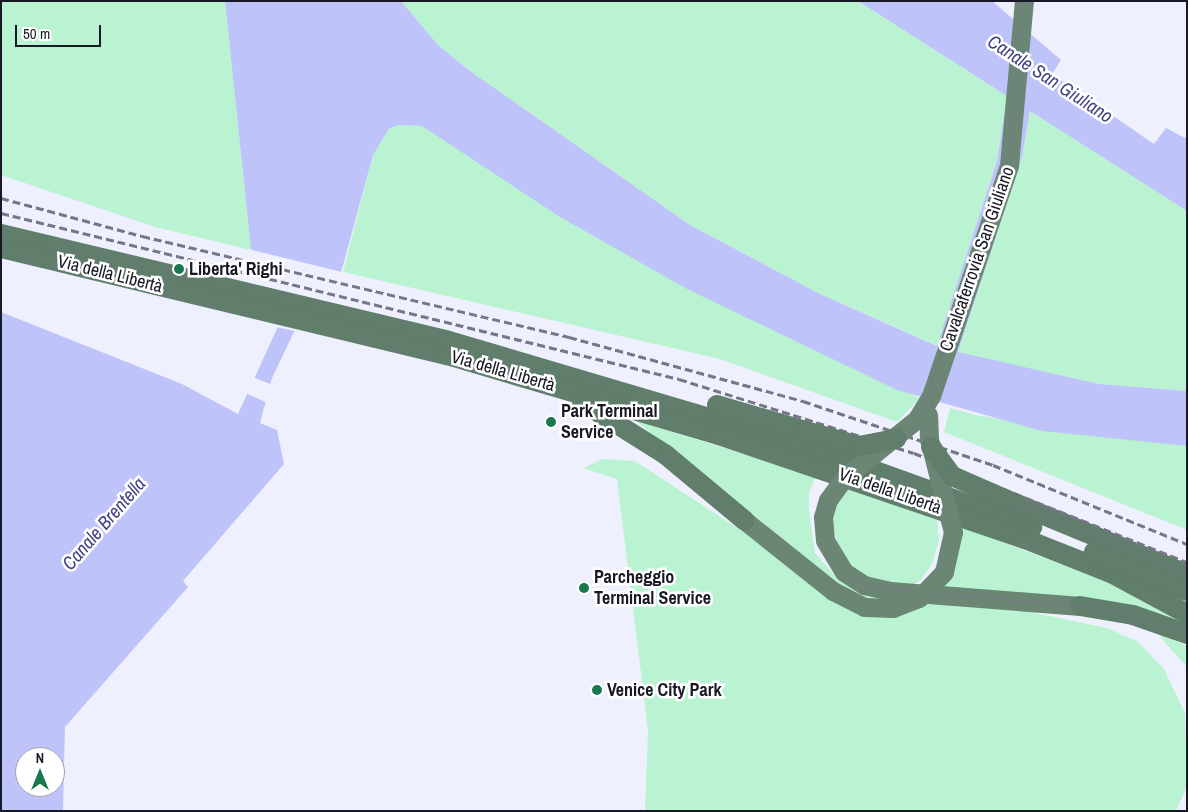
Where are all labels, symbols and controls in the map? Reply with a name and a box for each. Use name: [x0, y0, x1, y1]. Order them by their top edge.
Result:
scale bar: [18, 15, 104, 47]
text: 50 m: [23, 23, 50, 44]
water label: Canale San Giuliano: [983, 30, 1117, 128]
street label: Cavalcaferrovia San Giuliano: [935, 164, 1019, 354]
street label: Via della Libertà: [55, 251, 165, 297]
place label: Liberta' Righi: [189, 258, 283, 280]
marker: Liberta' Righi: [173, 263, 185, 275]
street label: Via della Libertà: [448, 346, 558, 396]
place label: Park Terminal Service: [561, 401, 658, 444]
marker: Park Terminal Service: [545, 416, 557, 428]
street label: Via della Libertà: [836, 463, 944, 519]
water label: Canale Brentella: [58, 473, 150, 575]
place label: Parcheggio Terminal Service: [594, 567, 711, 610]
marker: Parcheggio Terminal Service: [578, 582, 590, 594]
place label: Venice City Park: [607, 679, 722, 701]
marker: Venice City Park: [591, 684, 603, 696]
north arrow: [15, 747, 65, 797]
text: N: [36, 749, 44, 767]

